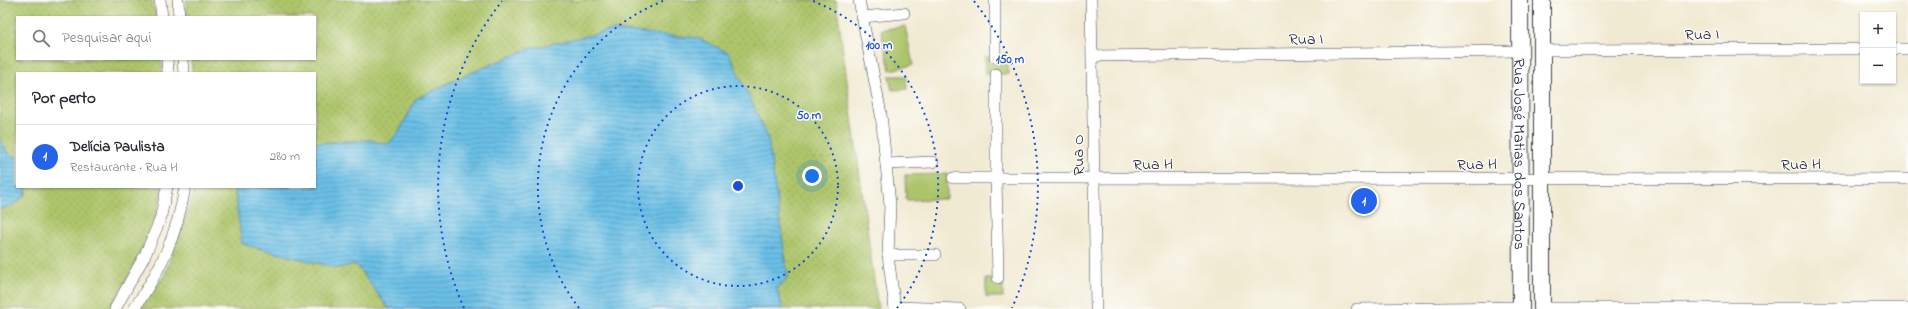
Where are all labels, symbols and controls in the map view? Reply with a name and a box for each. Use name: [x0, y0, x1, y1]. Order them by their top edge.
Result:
map controls: [1860, 12, 1896, 84]
button: +: [1860, 12, 1896, 48]
search box: [16, 16, 316, 60]
street label: Rua I: [1685, 23, 1719, 47]
icon: search: [30, 27, 52, 49]
text: Pesquisar aqui: [62, 27, 151, 49]
street label: Rua I: [1289, 28, 1323, 52]
text: 100 m: [866, 37, 893, 55]
button: −: [1860, 48, 1896, 84]
text: 150 m: [996, 51, 1025, 69]
street label: Rua José Matias dos Santos: [1506, 58, 1531, 250]
text: Por perto: [32, 86, 96, 111]
text: 50 m: [797, 107, 822, 125]
street label: Rua O: [1067, 134, 1091, 176]
text: Delícia Paulista: [70, 136, 165, 158]
text: 1: [43, 147, 47, 166]
text: 280 m: [270, 147, 300, 166]
street label: Rua H: [1133, 153, 1173, 177]
street label: Rua H: [1457, 153, 1497, 177]
street label: Rua H: [1781, 153, 1821, 177]
text: Restaurante · Rua H: [70, 158, 178, 177]
your location: [802, 166, 822, 186]
centre of rings: [731, 179, 745, 193]
pin: 1: [1351, 186, 1377, 216]

